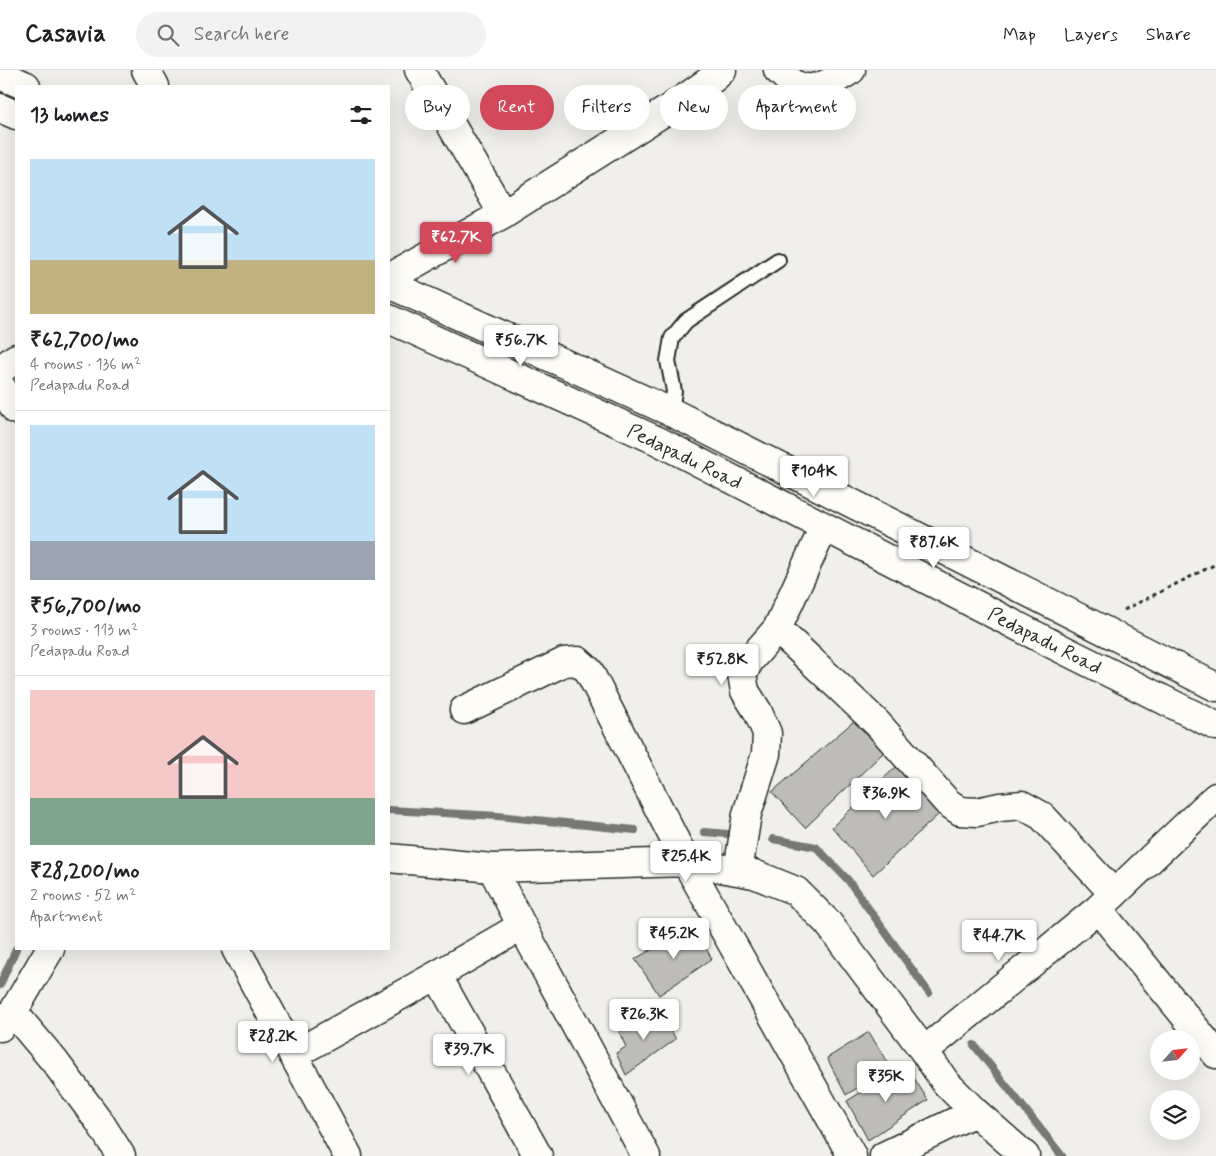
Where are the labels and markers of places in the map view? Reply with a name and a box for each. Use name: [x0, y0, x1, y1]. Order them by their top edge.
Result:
pin: ₹62.7K: [415, 222, 497, 264]
pin: ₹56.7K: [480, 324, 562, 367]
pin: ₹104K: [779, 456, 849, 498]
pin: ₹87.6K: [893, 526, 975, 569]
pin: ₹52.8K: [681, 644, 763, 686]
pin: ₹36.9K: [845, 778, 927, 820]
pin: ₹25.4K: [645, 840, 727, 883]
pin: ₹45.2K: [633, 918, 715, 960]
pin: ₹44.7K: [958, 920, 1040, 962]
pin: ₹26.3K: [603, 998, 685, 1041]
pin: ₹28.2K: [232, 1020, 314, 1063]
pin: ₹39.7K: [428, 1034, 510, 1076]
pin: ₹35K: [856, 1060, 916, 1103]

